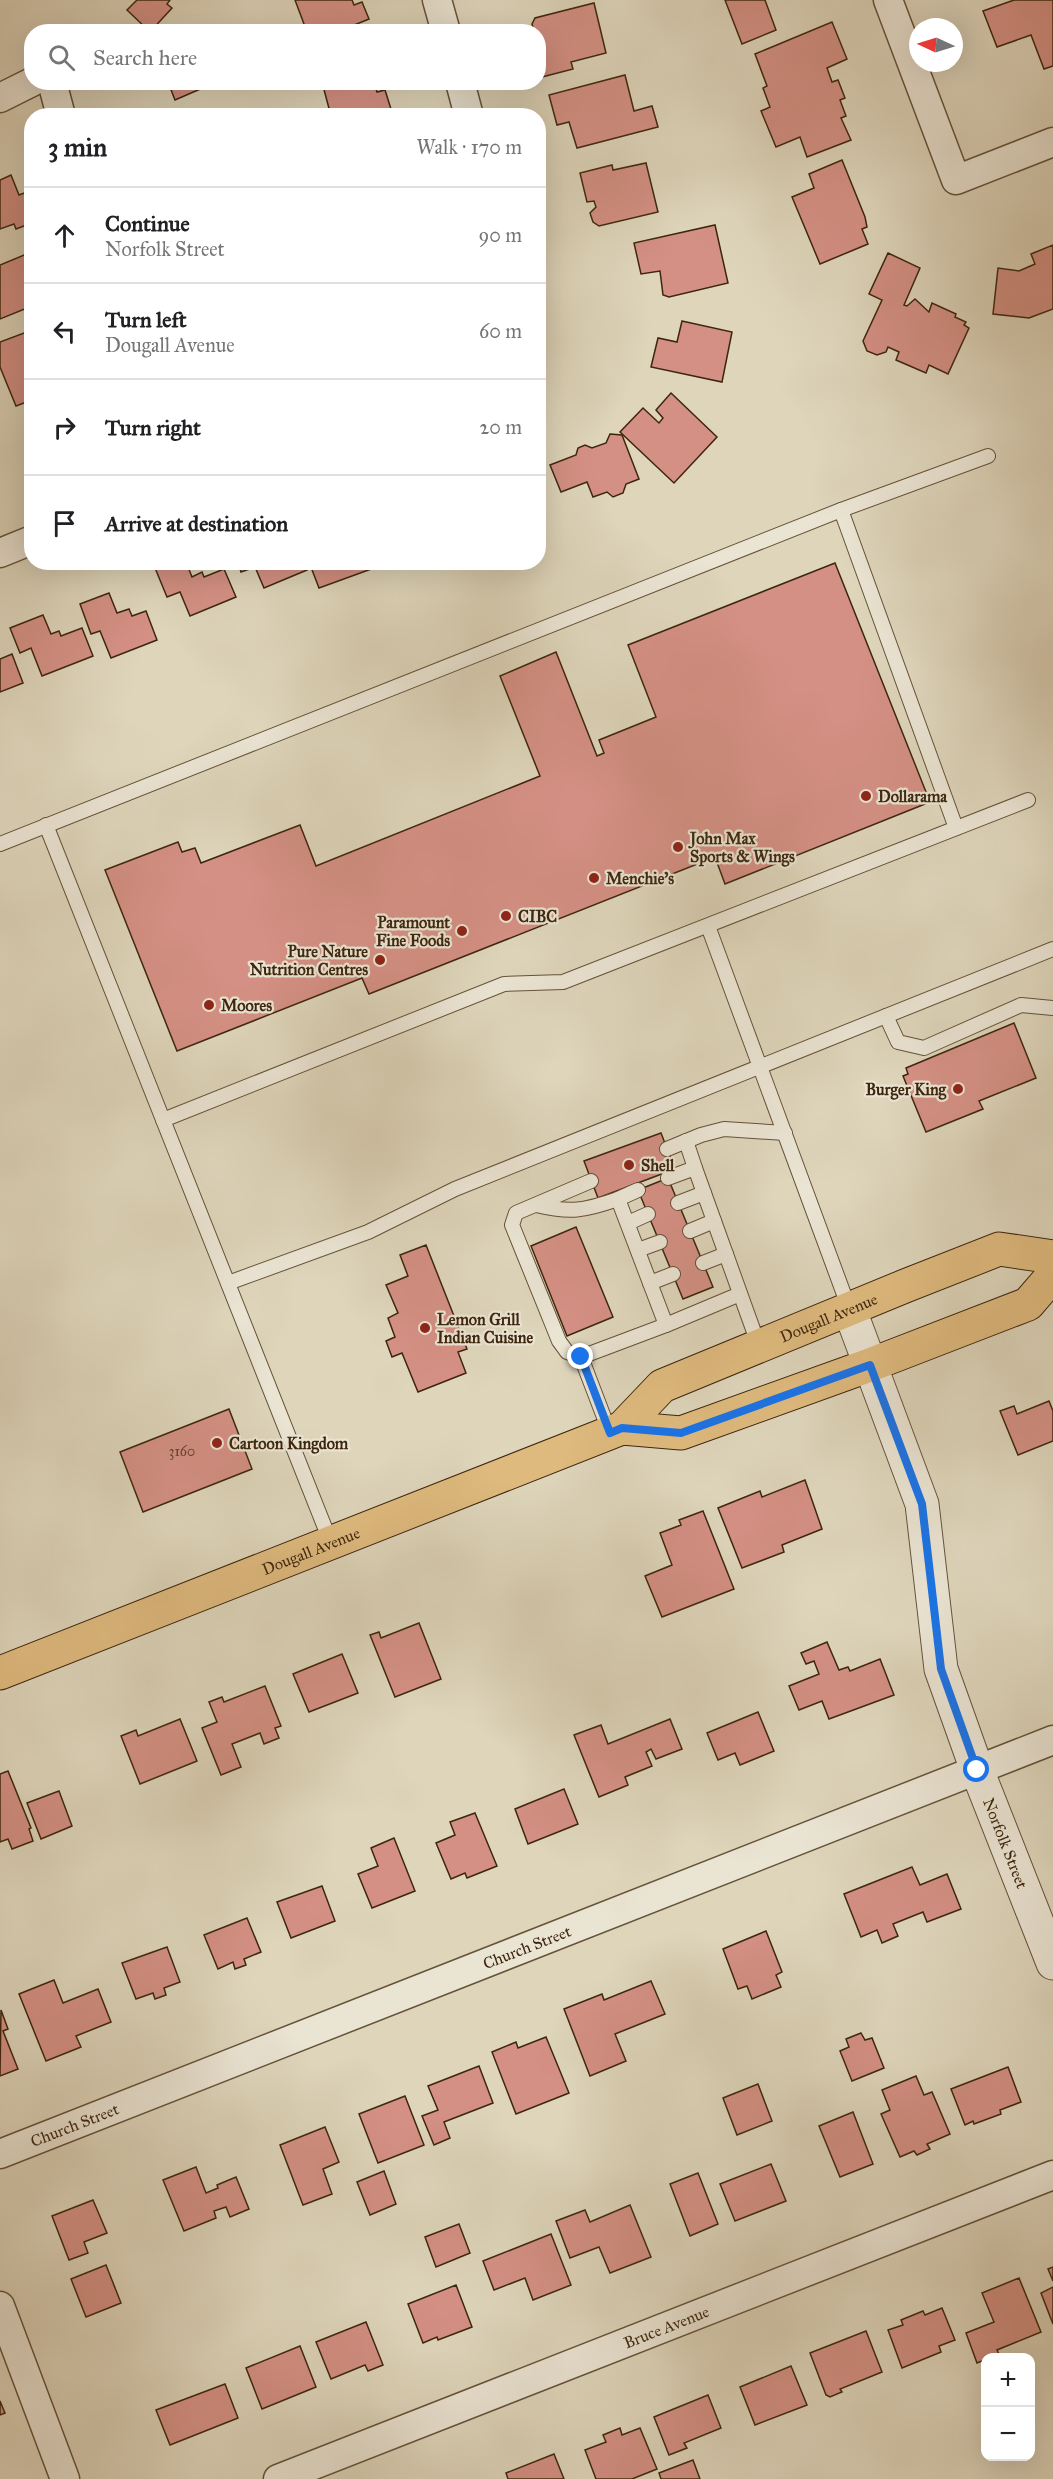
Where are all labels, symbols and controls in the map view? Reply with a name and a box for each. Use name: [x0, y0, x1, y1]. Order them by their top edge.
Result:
north arrow: [909, 18, 963, 72]
search box: [24, 24, 546, 90]
icon: search: [45, 41, 78, 74]
text: Search here: [93, 44, 197, 71]
text: 3 min: [48, 131, 107, 163]
text: Walk · 170 m: [417, 135, 522, 159]
text: Continue: [105, 210, 190, 237]
icon: ahead: [48, 219, 81, 252]
text: 90 m: [479, 223, 522, 247]
text: Norfolk Street: [105, 237, 225, 261]
text: Turn left: [105, 306, 187, 333]
icon: left: [48, 315, 81, 348]
text: 60 m: [479, 319, 522, 343]
text: Dougall Avenue: [105, 333, 235, 357]
icon: right: [48, 411, 81, 444]
text: Turn right: [105, 414, 201, 441]
text: 20 m: [479, 415, 522, 439]
icon: arrive: [48, 507, 81, 540]
text: Arrive at destination: [105, 510, 288, 537]
place label: Dollarama: [878, 787, 948, 806]
marker: Dollarama: [859, 789, 873, 803]
place label: John Max Sports & Wings: [688, 829, 795, 867]
marker: John Max Sports & Wings: [671, 840, 685, 854]
place label: Menchie's: [606, 869, 674, 888]
marker: Menchie's: [587, 871, 601, 885]
place label: CIBC: [518, 907, 557, 926]
marker: CIBC: [499, 909, 513, 923]
place label: Paramount Fine Foods: [376, 913, 450, 950]
marker: Paramount Fine Foods: [455, 924, 469, 938]
place label: Pure Nature Nutrition Centres: [250, 942, 368, 979]
marker: Pure Nature Nutrition Centres: [373, 953, 387, 967]
place label: Moores: [221, 996, 272, 1015]
marker: Moores: [202, 998, 216, 1012]
place label: Burger King: [865, 1080, 947, 1100]
marker: Burger King: [951, 1082, 965, 1096]
place label: Shell: [641, 1156, 675, 1175]
marker: Shell: [622, 1158, 636, 1172]
street label: Dougall Avenue: [777, 1289, 880, 1346]
place label: Lemon Grill Indian Cuisine: [437, 1310, 534, 1347]
marker: Lemon Grill Indian Cuisine: [418, 1321, 432, 1335]
route end: [567, 1343, 593, 1369]
place label: Cartoon Kingdom: [229, 1434, 349, 1454]
marker: Cartoon Kingdom: [210, 1436, 224, 1450]
house number: 3160: [169, 1443, 195, 1460]
street label: Dougall Avenue: [259, 1523, 363, 1578]
route start: [963, 1756, 989, 1782]
street label: Norfolk Street: [979, 1795, 1032, 1891]
street label: Church Street: [480, 1921, 574, 1973]
street label: Church Street: [28, 2099, 122, 2151]
street label: Bruce Avenue: [621, 2301, 712, 2352]
map controls: [981, 2353, 1035, 2461]
button: +: [981, 2353, 1035, 2407]
button: −: [981, 2407, 1035, 2461]

